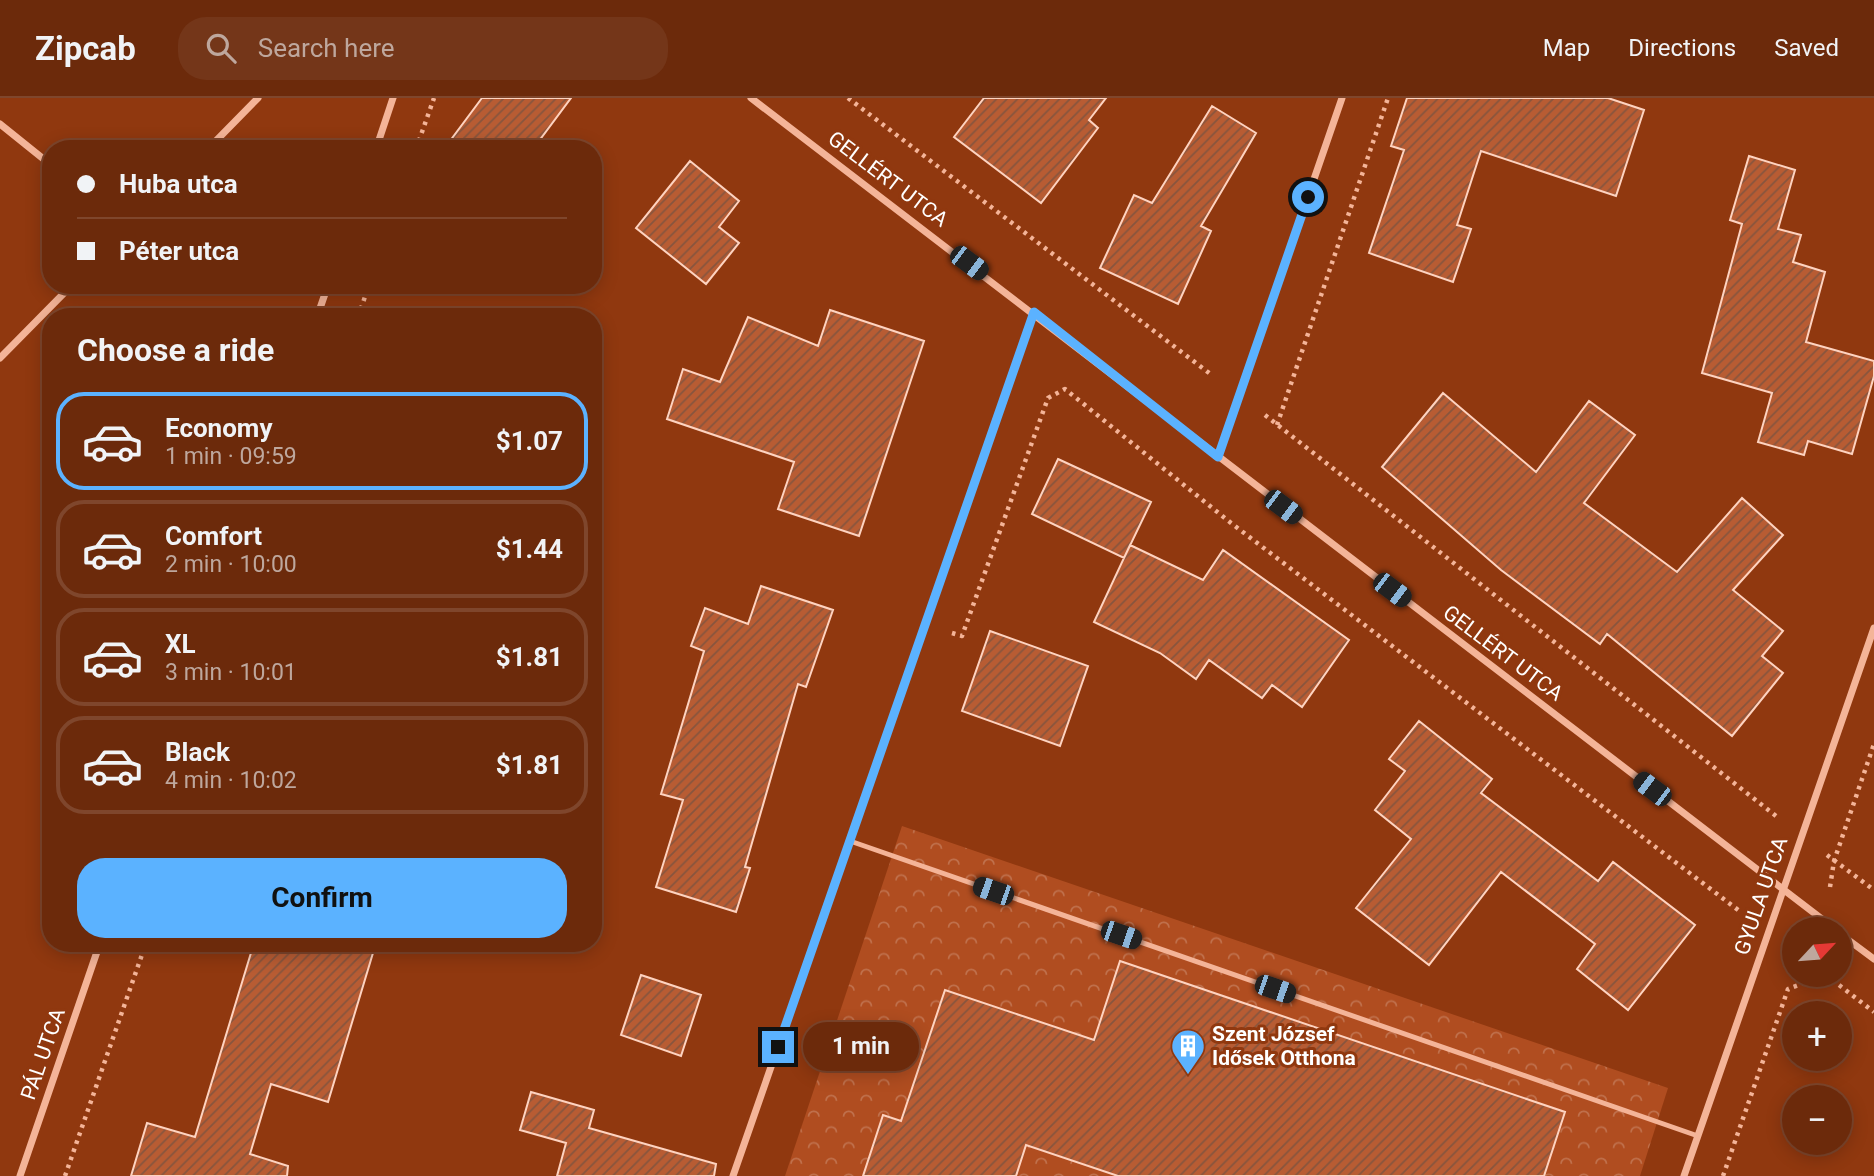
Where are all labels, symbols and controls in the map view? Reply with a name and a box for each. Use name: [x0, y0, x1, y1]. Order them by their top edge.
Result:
search box: [178, 17, 668, 80]
text: Zipcab: [35, 29, 136, 68]
icon: search: [202, 29, 240, 67]
text: Search here: [258, 33, 395, 63]
text: Map: [1543, 34, 1590, 62]
text: Directions: [1628, 34, 1736, 62]
text: Saved: [1774, 34, 1839, 62]
street label: GELLÉRT UTCA: [823, 126, 953, 232]
text: Huba utca: [119, 169, 238, 199]
route start: [1292, 181, 1324, 213]
text: Péter utca: [119, 236, 239, 266]
car: [946, 242, 993, 284]
text: Choose a ride: [77, 331, 274, 369]
icon: car: [81, 410, 144, 473]
text: Economy: [165, 413, 272, 443]
text: $1.07: [496, 426, 563, 456]
text: 1 min · 09:59: [165, 443, 297, 470]
car: [1260, 486, 1307, 528]
icon: car: [81, 518, 144, 581]
text: Comfort: [165, 521, 262, 551]
text: $1.44: [496, 534, 563, 564]
text: 2 min · 10:00: [165, 551, 297, 578]
car: [1369, 569, 1416, 611]
street label: GELLÉRT UTCA: [1438, 600, 1568, 706]
icon: car: [81, 626, 144, 689]
text: XL: [165, 629, 196, 659]
text: $1.81: [496, 642, 563, 672]
text: 3 min · 10:01: [165, 659, 297, 686]
icon: car: [81, 734, 144, 797]
text: Black: [165, 737, 230, 767]
text: $1.81: [496, 750, 563, 780]
text: 4 min · 10:02: [165, 767, 297, 794]
car: [1629, 768, 1676, 810]
street label: GYULA UTCA: [1730, 834, 1792, 958]
button: Confirm: [77, 858, 567, 938]
car: [970, 874, 1017, 908]
north arrow: [1782, 917, 1852, 987]
map controls: [1782, 917, 1852, 1155]
car: [1098, 918, 1145, 952]
car: [1252, 972, 1299, 1006]
button: +: [1782, 1001, 1852, 1071]
street label: PÁL UTCA: [16, 1005, 70, 1103]
place label: Szent József Idősek Otthona: [1212, 1022, 1356, 1070]
callout: 1 min: [802, 1023, 918, 1072]
building icon: Szent József Idősek Otthona: [1169, 1027, 1207, 1076]
route end: [762, 1031, 794, 1063]
text: 1 min: [832, 1033, 890, 1060]
button: −: [1782, 1085, 1852, 1155]

